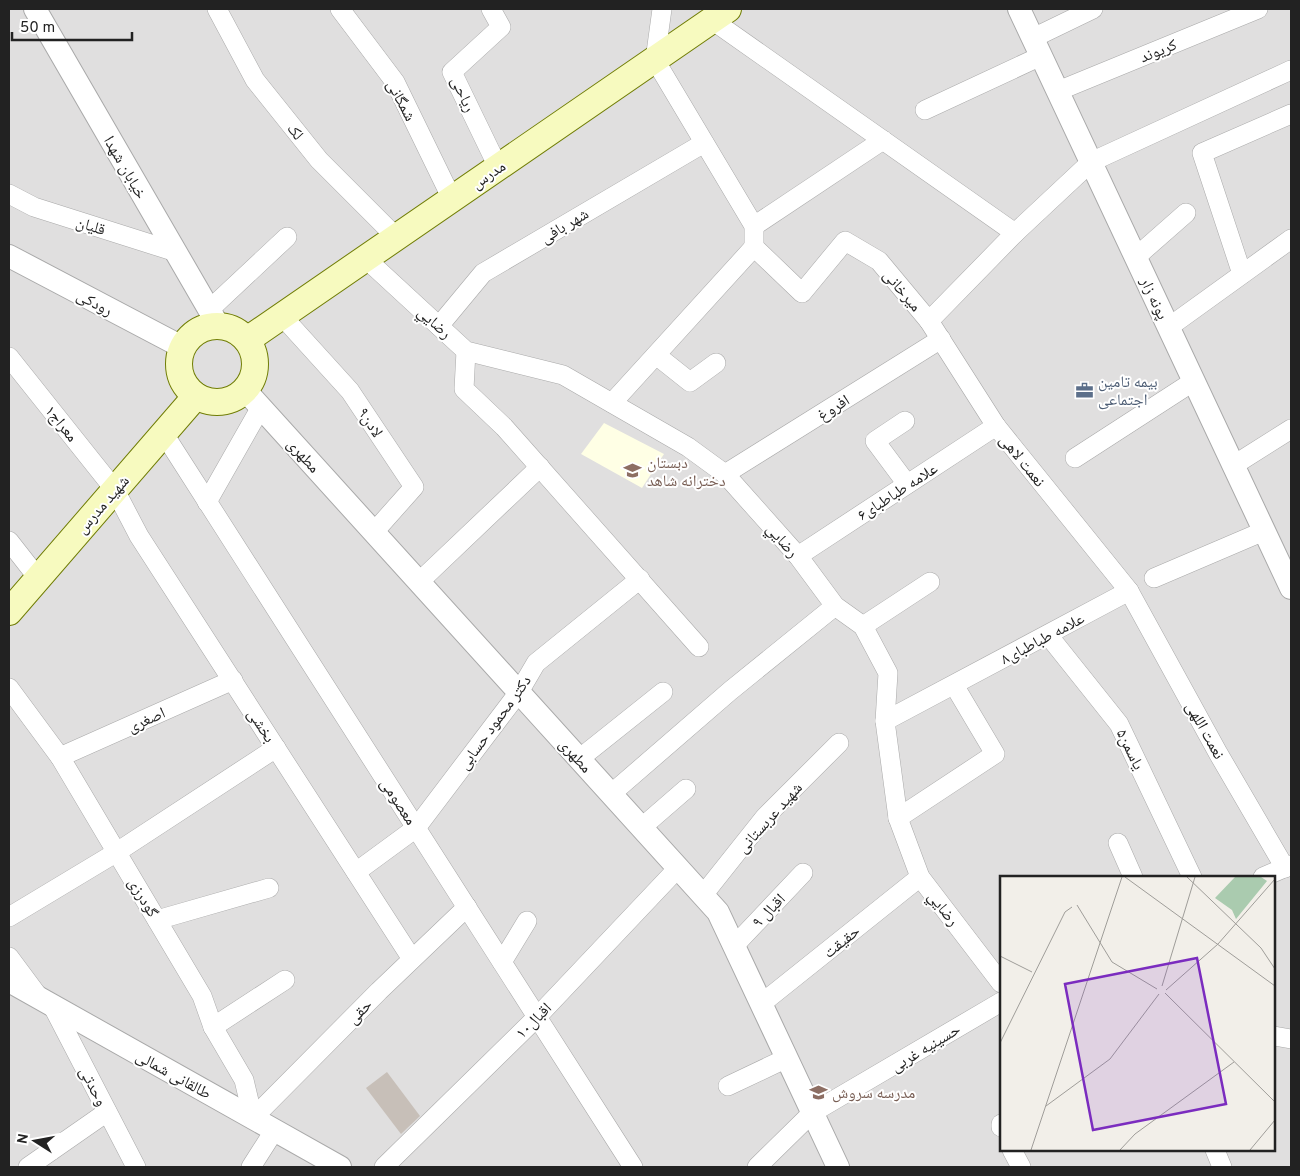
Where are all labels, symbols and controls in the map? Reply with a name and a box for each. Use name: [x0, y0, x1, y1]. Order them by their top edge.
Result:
scale bar: [12, 10, 132, 42]
text: 50 m: [20, 19, 55, 38]
street label: کریوند: [1137, 35, 1180, 68]
street label: ریاحی: [446, 74, 479, 116]
street label: شمگانی: [381, 77, 419, 125]
street label: لک: [282, 120, 307, 145]
street label: خیابان شهدا: [98, 133, 150, 203]
street label: مدرس: [468, 157, 510, 194]
street label: شهر بافی: [537, 204, 593, 249]
street label: قلیان: [73, 213, 108, 241]
street label: میرخانی: [878, 266, 925, 317]
street label: پونه زار: [1134, 274, 1172, 324]
street label: رودکی: [73, 286, 115, 321]
street label: رضایي: [412, 303, 455, 345]
place label: بیمه تامین اجتماعی: [1098, 373, 1158, 411]
office icon: بیمه تامین اجتماعی: [1074, 380, 1094, 400]
street label: افروغ: [814, 391, 854, 426]
street label: معراج۱: [40, 402, 81, 447]
street label: لادن۹: [352, 404, 386, 442]
street label: نعمت لاهی: [994, 431, 1049, 492]
street label: مطهری: [282, 435, 323, 478]
place label: دبستان دخترانه شاهد: [647, 454, 726, 492]
street label: علامه طباطبای۶: [854, 459, 942, 526]
school or university icon: دبستان دخترانه شاهد: [623, 461, 643, 481]
street label: شهید مدرس: [73, 472, 134, 539]
street label: رضایي: [760, 520, 802, 563]
street label: علامه طباطبای۸: [998, 609, 1088, 670]
street label: دکتر محمود حسابی: [455, 672, 537, 774]
street label: نعمت اللهی: [1180, 699, 1228, 763]
street label: اصغری: [125, 704, 169, 738]
street label: بخشی: [242, 705, 279, 747]
street label: یاسمن۵: [1111, 726, 1148, 774]
street label: مطهری: [554, 735, 595, 778]
street label: معصومی: [375, 775, 420, 829]
street label: شهید عربستانی: [733, 779, 808, 858]
street label: گودرزی: [123, 874, 162, 922]
inset map: [1000, 876, 1275, 1151]
street label: رضایي: [922, 888, 962, 932]
street label: اقبال ۹: [748, 890, 790, 933]
street label: حقیقت: [820, 922, 865, 963]
street label: حقی: [344, 996, 377, 1029]
street label: اقبال۱۰: [512, 999, 557, 1044]
street label: حسینیه غربی: [887, 1020, 965, 1077]
street label: طالقانی شمالی: [132, 1047, 214, 1105]
street label: وحدتی: [74, 1064, 111, 1110]
school or university icon: مدرسه سروش: [808, 1082, 828, 1102]
place label: مدرسه سروش: [832, 1084, 915, 1104]
north arrow: [10, 1116, 60, 1166]
text: N: [14, 1132, 33, 1145]

